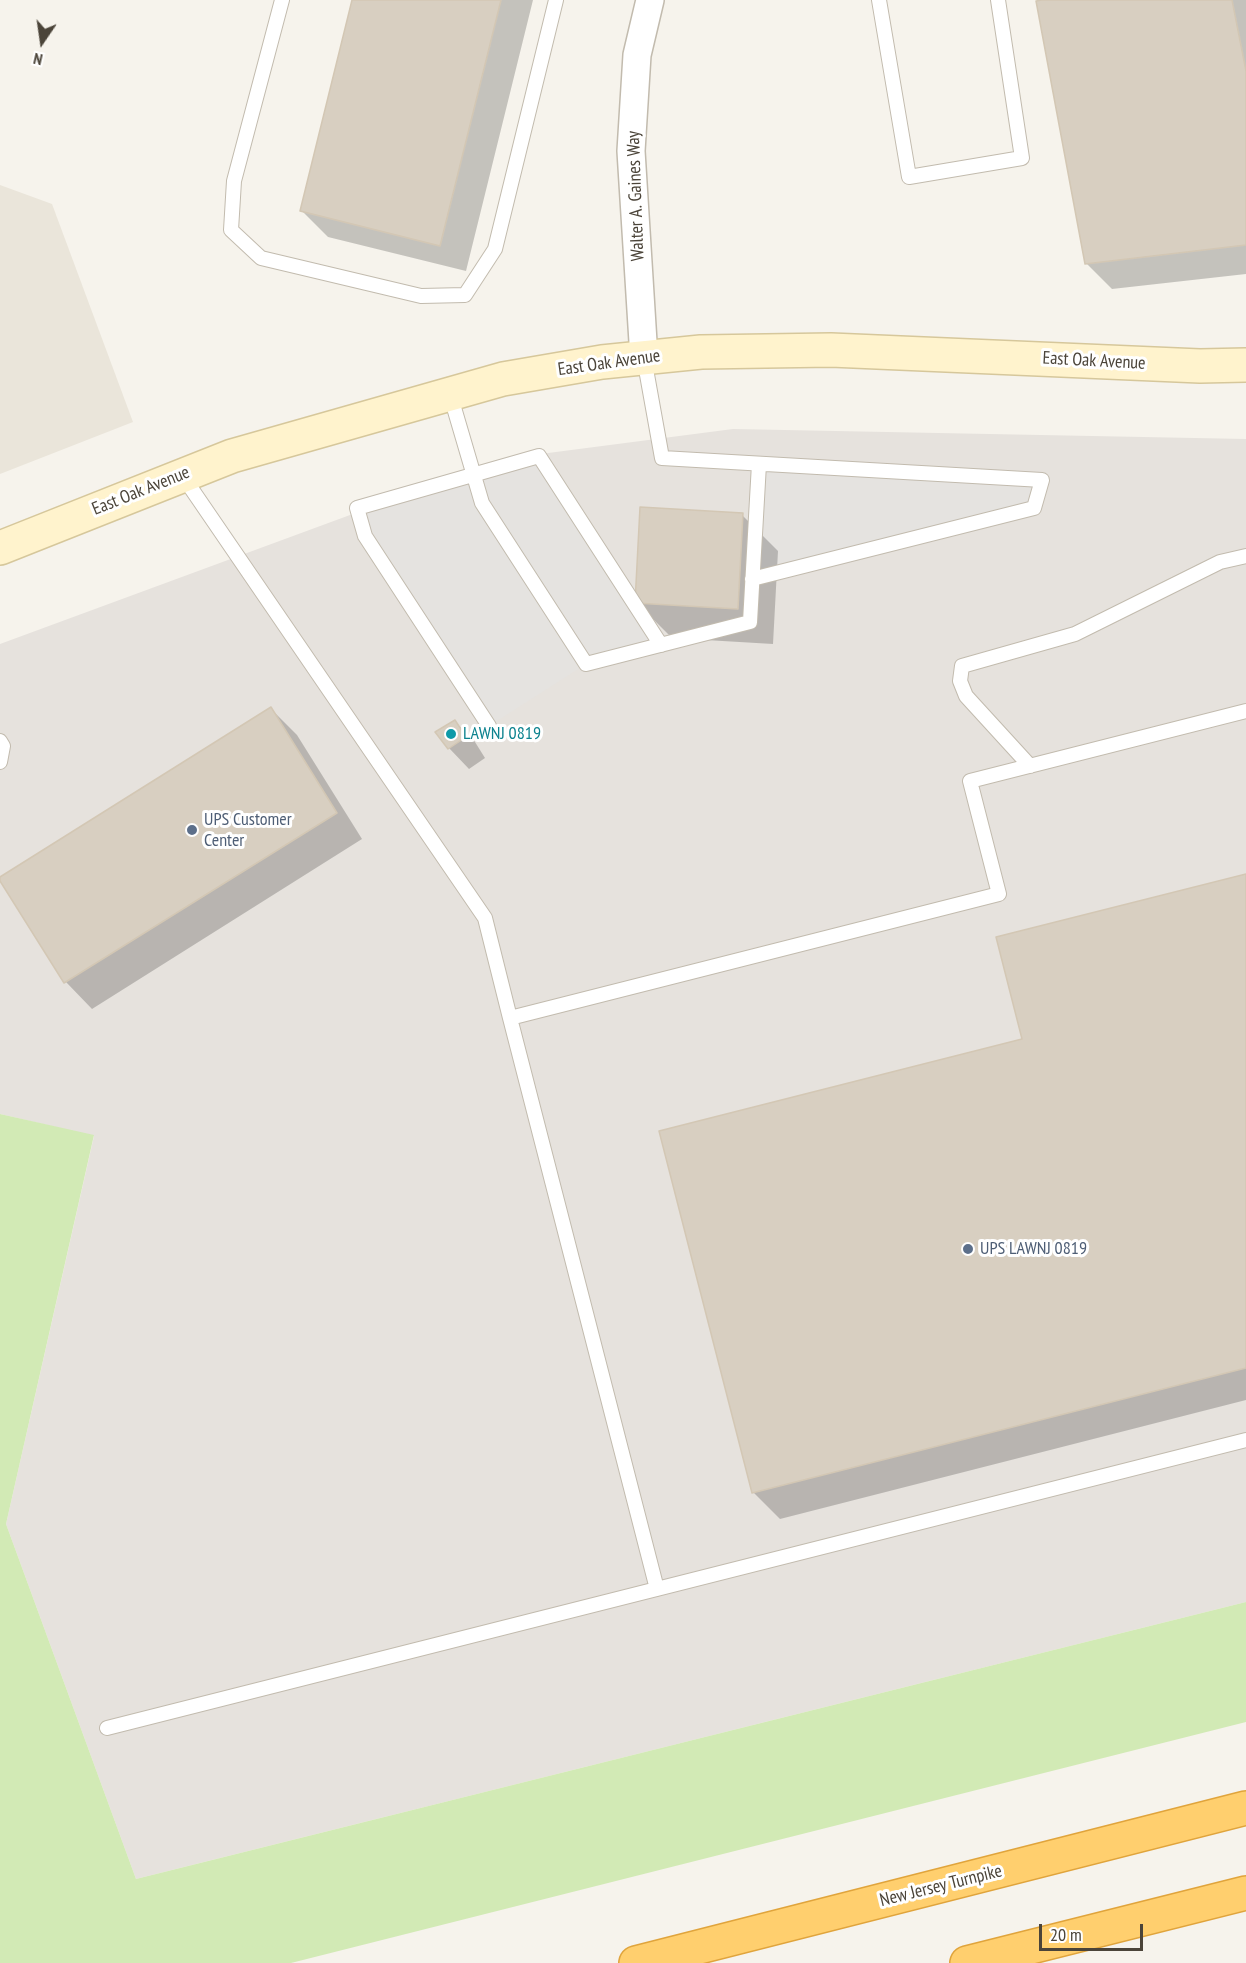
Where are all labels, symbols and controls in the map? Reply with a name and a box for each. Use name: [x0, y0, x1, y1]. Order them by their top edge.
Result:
north arrow: [12, 12, 72, 72]
text: N: [31, 49, 44, 70]
street label: Walter A. Gaines Way: [623, 130, 649, 262]
street label: East Oak Avenue: [556, 345, 662, 381]
street label: East Oak Avenue: [1042, 348, 1146, 374]
street label: East Oak Avenue: [89, 462, 193, 520]
place label: LAWNJ 0819: [463, 723, 541, 745]
marker: LAWNJ 0819: [444, 727, 458, 741]
place label: UPS Customer Center: [204, 809, 292, 852]
marker: UPS Customer Center: [185, 823, 199, 837]
place label: UPS LAWNJ 0819: [980, 1238, 1087, 1260]
marker: UPS LAWNJ 0819: [961, 1242, 975, 1256]
street label: New Jersey Turnpike: [878, 1860, 1004, 1912]
scale bar: [1042, 1912, 1146, 1950]
text: 20 m: [1050, 1923, 1082, 1946]

